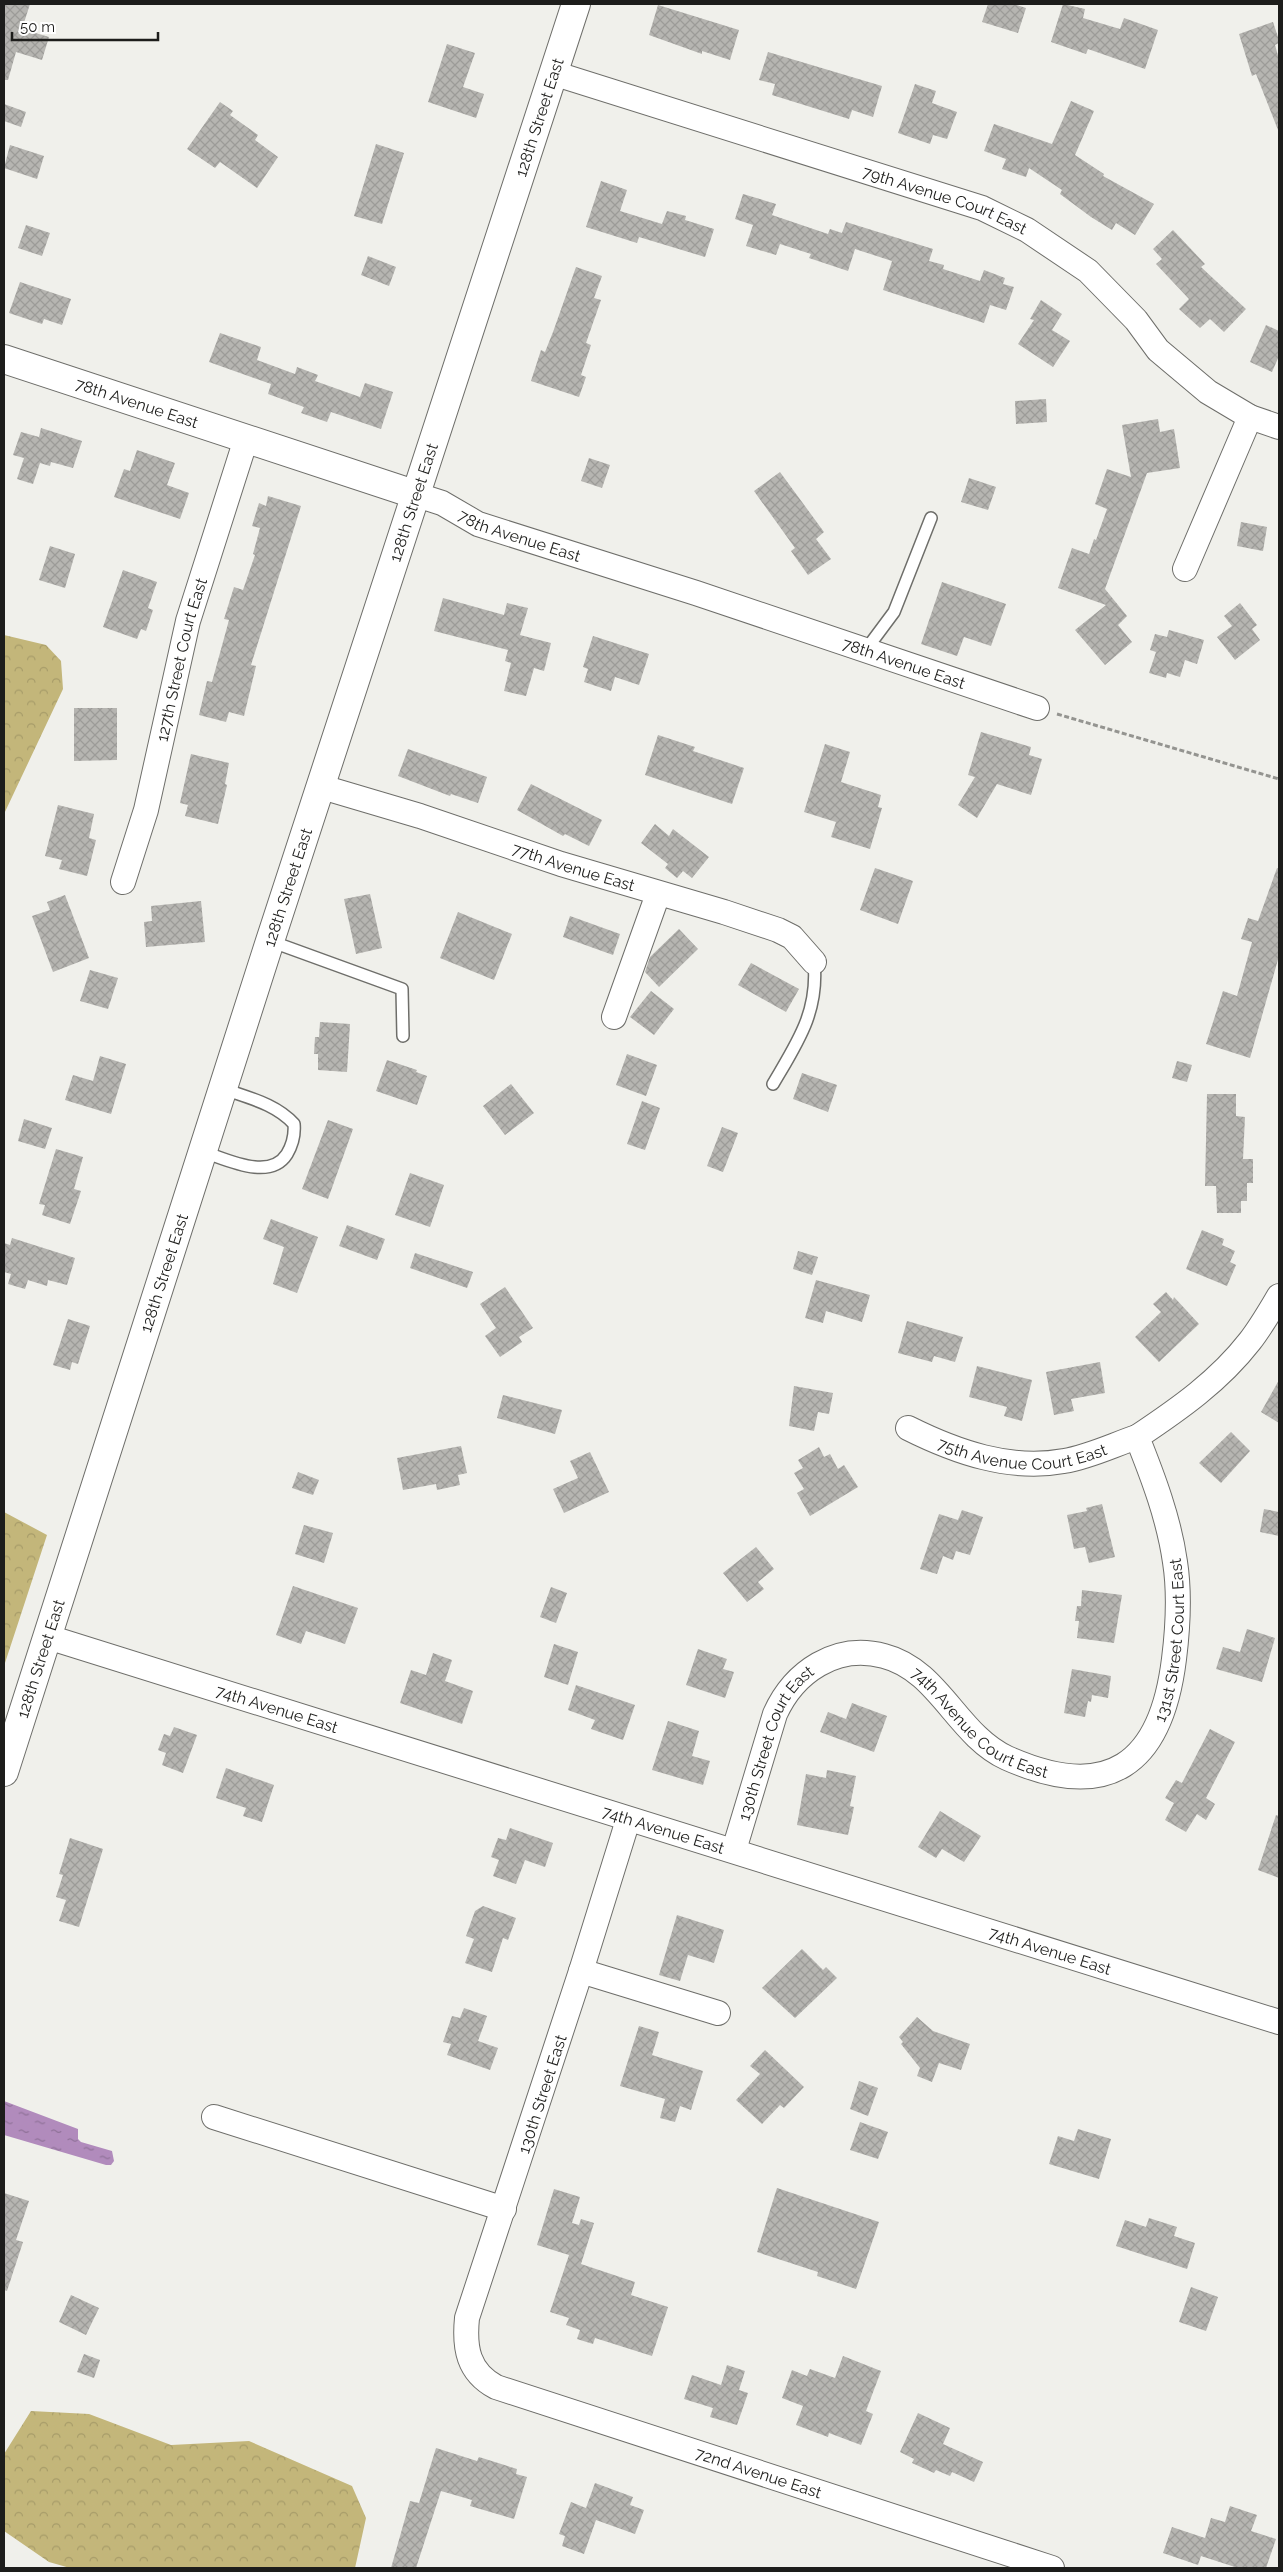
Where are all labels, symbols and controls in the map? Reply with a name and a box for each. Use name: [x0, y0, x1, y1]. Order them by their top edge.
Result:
scale bar: [12, 10, 159, 42]
text: 50 m: [20, 18, 55, 36]
street label: 128th Street East: [511, 55, 568, 179]
street label: 79th Avenue Court East: [860, 162, 1030, 239]
street label: 78th Avenue East: [73, 374, 201, 433]
street label: 128th Street East: [386, 440, 442, 564]
street label: 78th Avenue East: [455, 506, 583, 566]
street label: 127th Street Court East: [153, 575, 211, 743]
street label: 78th Avenue East: [840, 634, 968, 693]
street label: 128th Street East: [260, 825, 316, 949]
street label: 77th Avenue East: [510, 839, 638, 895]
street label: 128th Street East: [136, 1211, 192, 1335]
street label: 75th Avenue Court East: [935, 1434, 1110, 1474]
street label: 131st Street Court East: [1150, 1557, 1188, 1725]
street label: 128th Street East: [13, 1596, 69, 1721]
street label: 130th Street Court East: [734, 1661, 818, 1823]
street label: 74th Avenue Court East: [908, 1663, 1051, 1782]
street label: 74th Avenue East: [214, 1681, 341, 1737]
street label: 74th Avenue East: [600, 1802, 727, 1858]
street label: 74th Avenue East: [987, 1923, 1114, 1979]
street label: 130th Street East: [514, 2032, 571, 2156]
street label: 72nd Avenue East: [693, 2444, 825, 2503]

